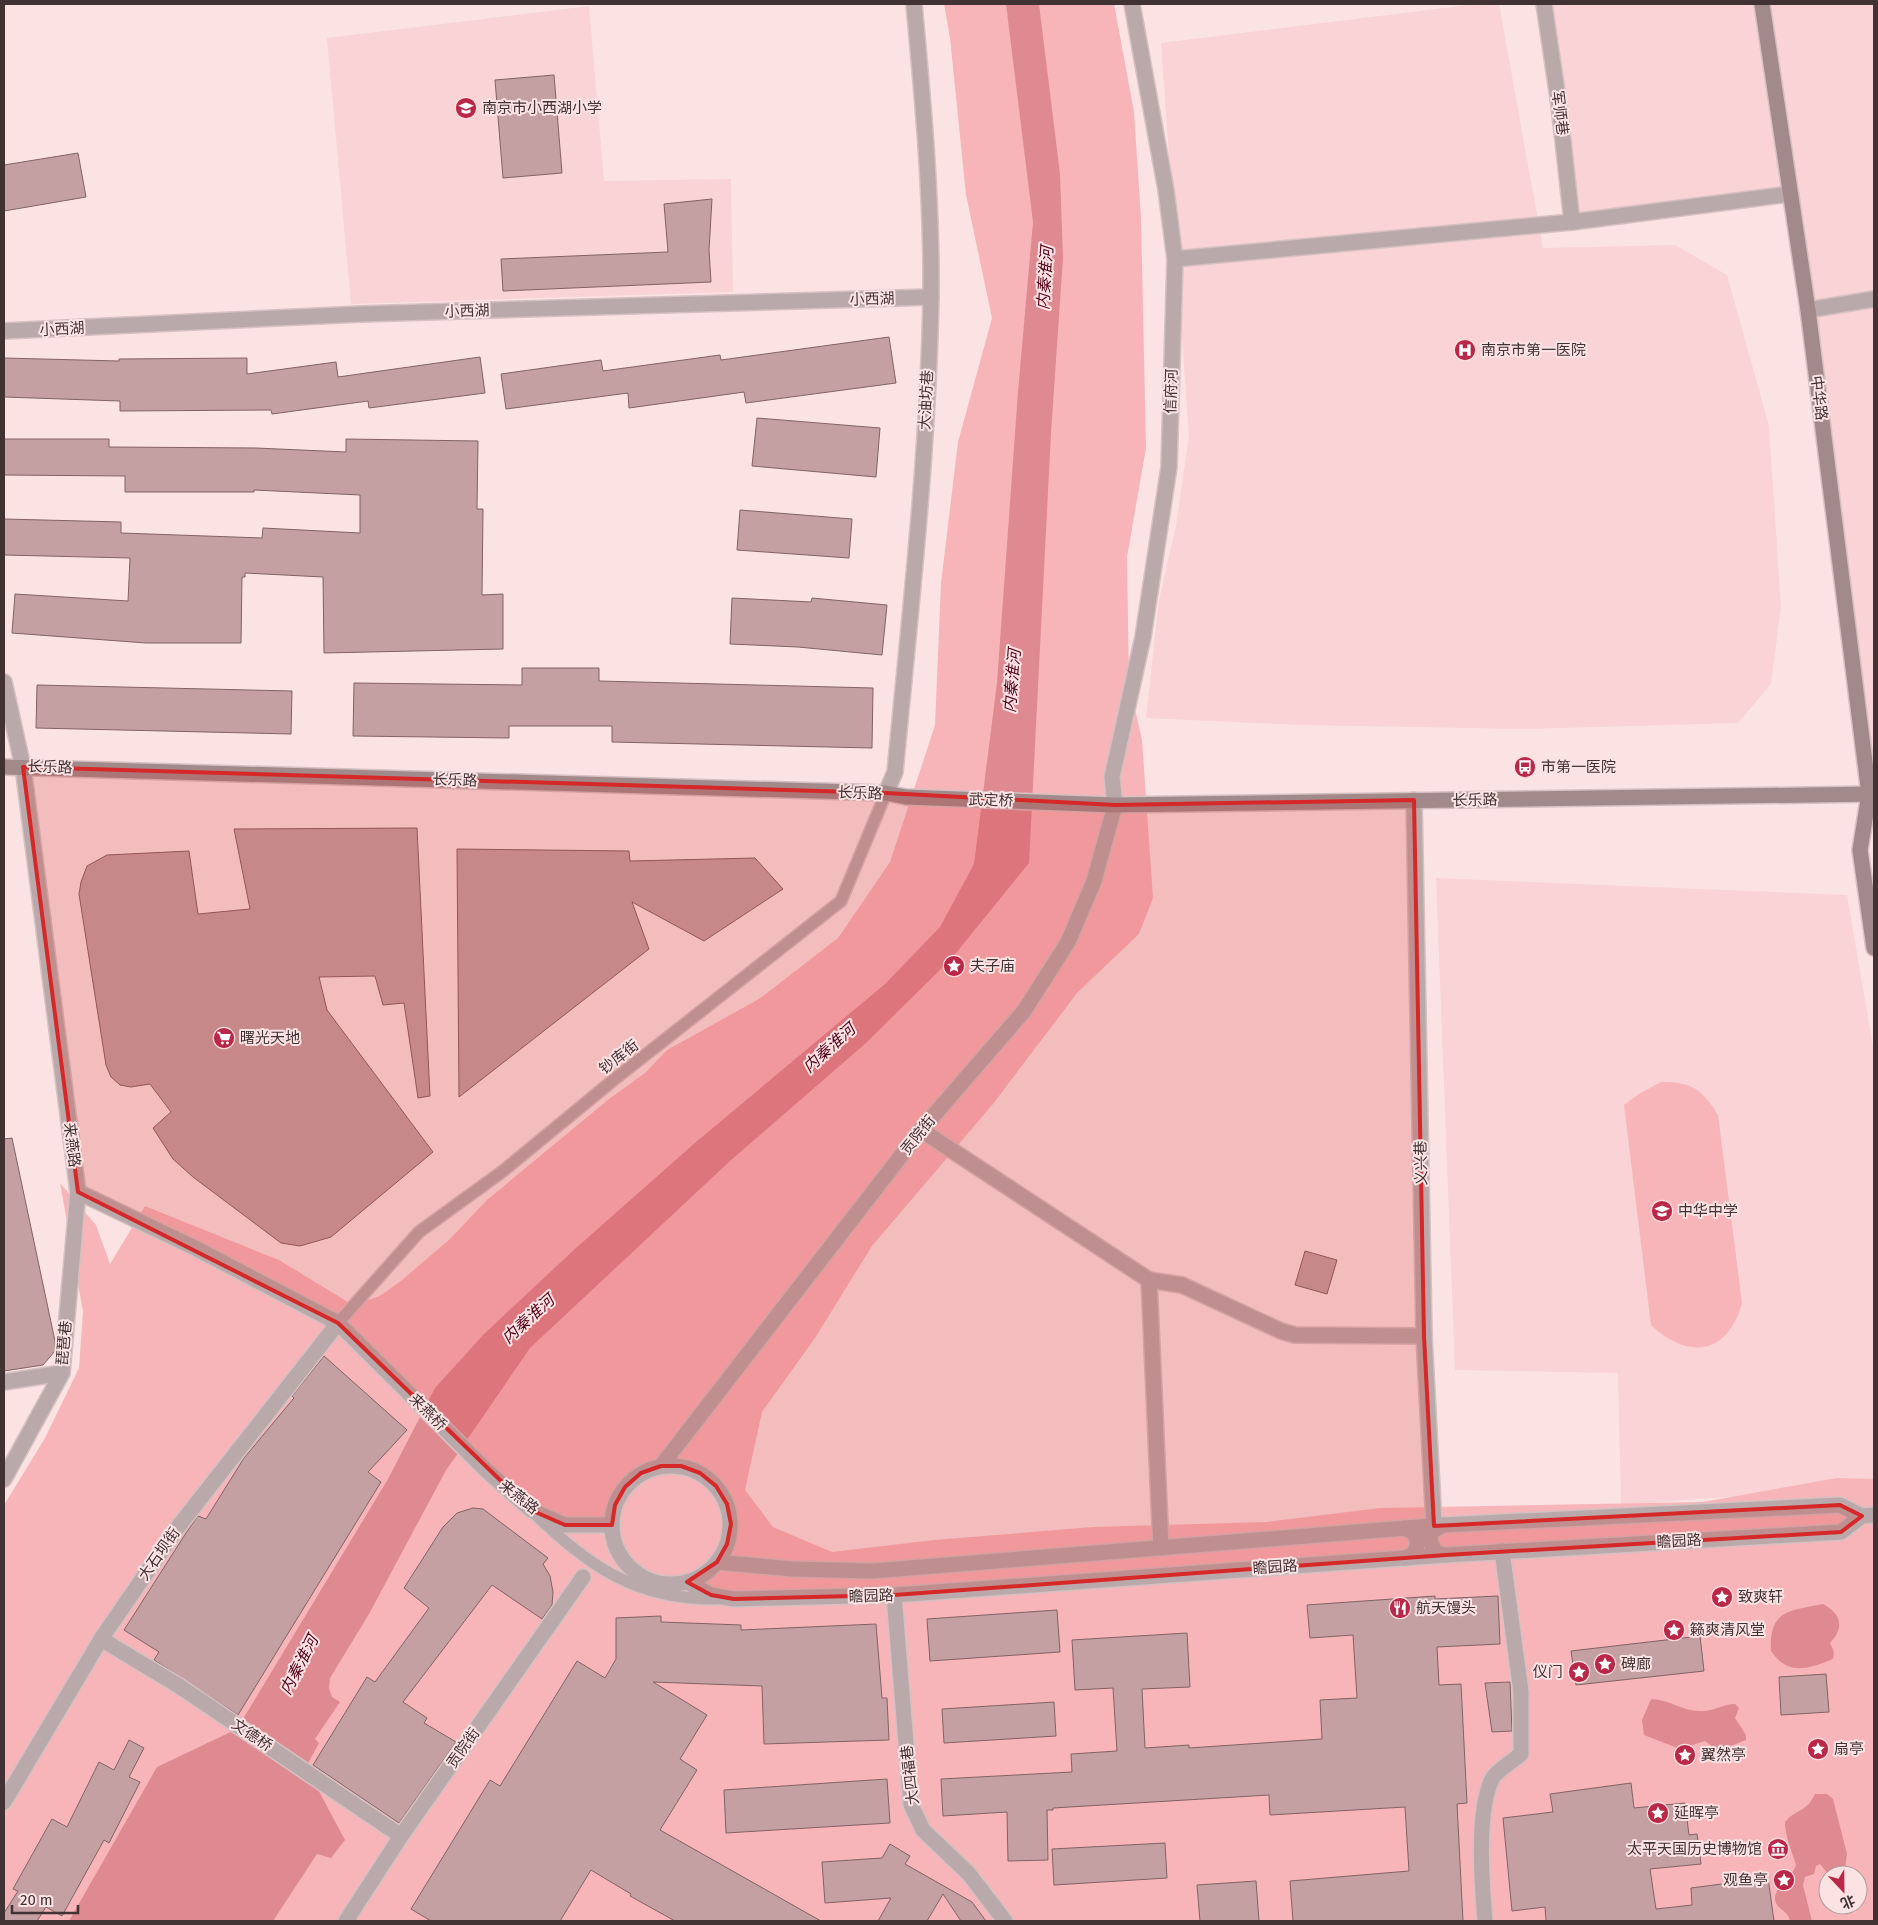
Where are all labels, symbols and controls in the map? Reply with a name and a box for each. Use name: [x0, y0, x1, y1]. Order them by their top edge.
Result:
street label: 军师巷: [1548, 90, 1572, 136]
school or university icon: 南京市小西湖小学: [454, 96, 478, 120]
place label: 南京市小西湖小学: [482, 99, 602, 117]
water label: 内秦淮河: [1033, 242, 1057, 311]
street label: 小西湖: [849, 289, 895, 309]
street label: 小西湖: [444, 301, 490, 321]
street label: 小西湖: [39, 319, 85, 339]
hospital icon: 南京市第一医院: [1453, 338, 1477, 362]
place label: 南京市第一医院: [1481, 341, 1586, 359]
street label: 信府河: [1161, 368, 1181, 414]
street label: 大油坊巷: [915, 370, 937, 430]
street label: 中华路: [1807, 375, 1831, 421]
water label: 内秦淮河: [1000, 645, 1025, 714]
bus stop icon: 市第一医院: [1513, 755, 1537, 779]
street label: 长乐路: [27, 757, 73, 777]
place label: 市第一医院: [1541, 758, 1616, 776]
street label: 长乐路: [432, 770, 478, 790]
street label: 长乐路: [837, 783, 883, 803]
street label: 武定桥: [968, 790, 1014, 810]
street label: 长乐路: [1452, 791, 1498, 809]
place icon: 夫子庙: [942, 954, 966, 978]
place label: 夫子庙: [970, 957, 1015, 975]
water label: 内秦淮河: [799, 1018, 861, 1076]
supermarket icon: 曙光天地: [212, 1026, 236, 1050]
place label: 曙光天地: [240, 1029, 300, 1047]
street label: 钞库街: [596, 1036, 642, 1078]
street label: 贡院街: [897, 1112, 939, 1158]
street label: 来燕路: [60, 1122, 84, 1168]
street label: 义兴巷: [1412, 1140, 1430, 1186]
school or university icon: 中华中学: [1650, 1199, 1674, 1223]
place label: 中华中学: [1678, 1202, 1738, 1220]
water label: 内秦淮河: [498, 1289, 560, 1347]
street label: 琵琶巷: [53, 1320, 75, 1366]
street label: 来燕桥: [406, 1390, 450, 1434]
street label: 来燕路: [496, 1476, 542, 1518]
street label: 大石坝街: [134, 1524, 184, 1584]
street label: 瞻园路: [1656, 1531, 1702, 1551]
street label: 瞻园路: [1252, 1556, 1298, 1578]
place icon: 致爽轩: [1710, 1585, 1734, 1609]
street label: 瞻园路: [848, 1586, 894, 1606]
place label: 致爽轩: [1738, 1588, 1783, 1606]
restaurant icon: 航天馒头: [1388, 1596, 1412, 1620]
place label: 航天馒头: [1416, 1599, 1476, 1617]
place icon: 籁爽清风堂: [1662, 1618, 1686, 1642]
place label: 籁爽清风堂: [1690, 1621, 1765, 1639]
water label: 内秦淮河: [276, 1630, 323, 1698]
place icon: 碑廊: [1593, 1652, 1617, 1676]
place label: 碑廊: [1621, 1655, 1651, 1673]
place icon: 仪门: [1567, 1660, 1591, 1684]
place label: 仪门: [1533, 1663, 1563, 1681]
street label: 文德桥: [228, 1715, 276, 1755]
street label: 贡院街: [443, 1724, 483, 1772]
place icon: 扇亭: [1806, 1737, 1830, 1761]
place label: 扇亭: [1834, 1740, 1864, 1758]
place icon: 翼然亭: [1673, 1743, 1697, 1767]
street label: 大四福巷: [897, 1744, 923, 1806]
place label: 翼然亭: [1701, 1746, 1746, 1764]
place icon: 延晖亭: [1646, 1801, 1670, 1825]
place label: 延晖亭: [1674, 1804, 1719, 1822]
museum icon: 太平天国历史博物馆: [1766, 1837, 1790, 1861]
place label: 太平天国历史博物馆: [1627, 1840, 1762, 1858]
north arrow: [1818, 1865, 1868, 1915]
place icon: 观鱼亭: [1772, 1868, 1796, 1892]
place label: 观鱼亭: [1723, 1871, 1768, 1889]
scale bar: [12, 1882, 79, 1914]
text: 20 m: [20, 1891, 53, 1909]
text: 北: [1838, 1891, 1857, 1912]

